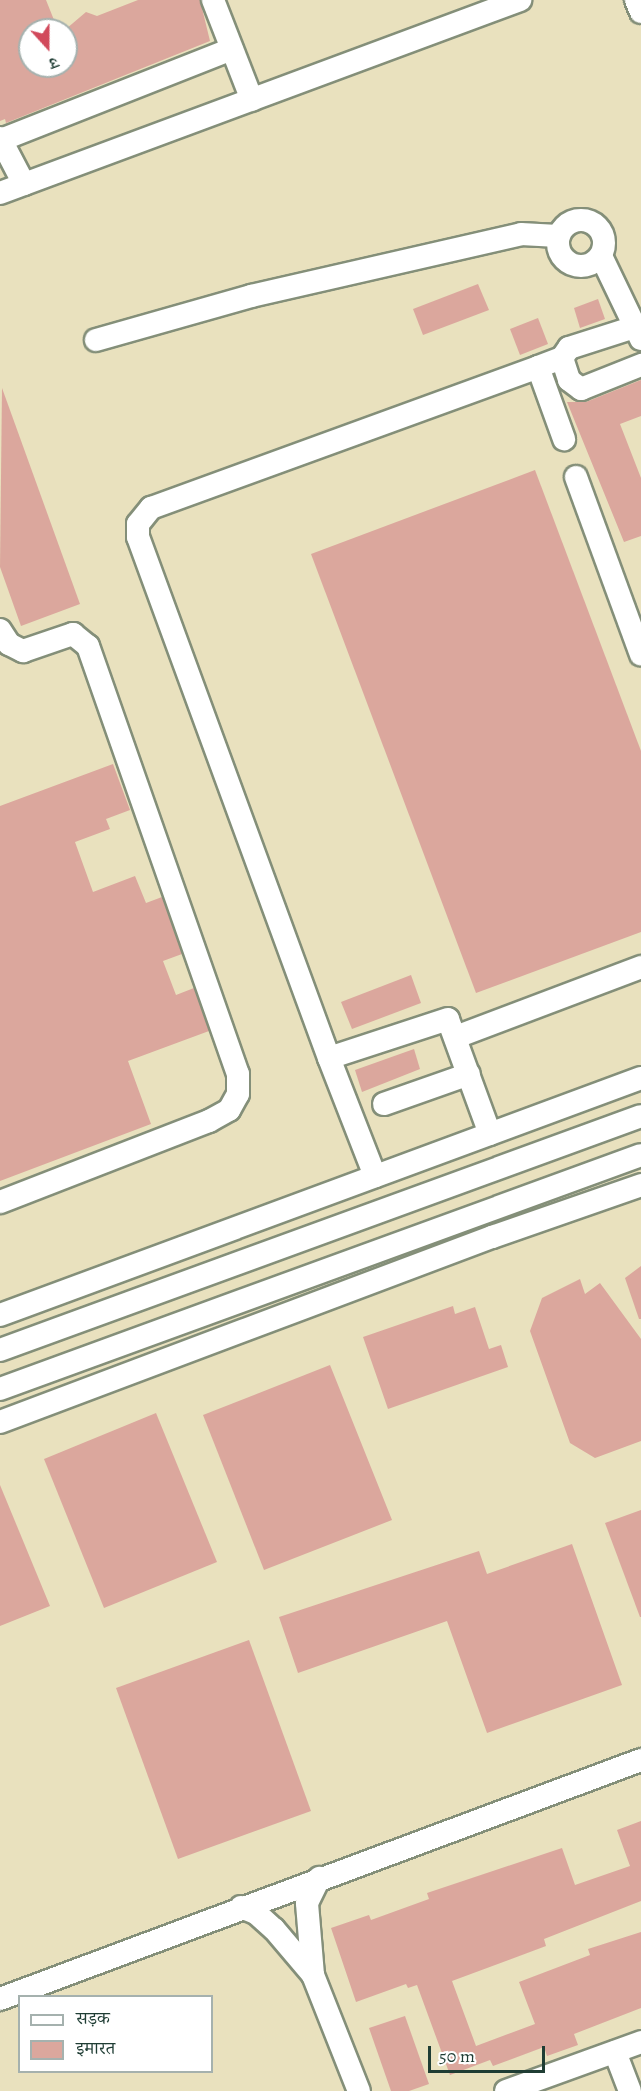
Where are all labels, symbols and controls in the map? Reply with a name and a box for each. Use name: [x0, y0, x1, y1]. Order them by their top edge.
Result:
north arrow: [18, 18, 78, 78]
text: उ: [46, 51, 61, 75]
legend: [18, 1995, 213, 2073]
text: सड़क: [76, 2006, 110, 2030]
scale bar: [431, 2034, 548, 2072]
text: इमारत: [76, 2036, 115, 2060]
text: 50 m: [439, 2044, 475, 2068]

